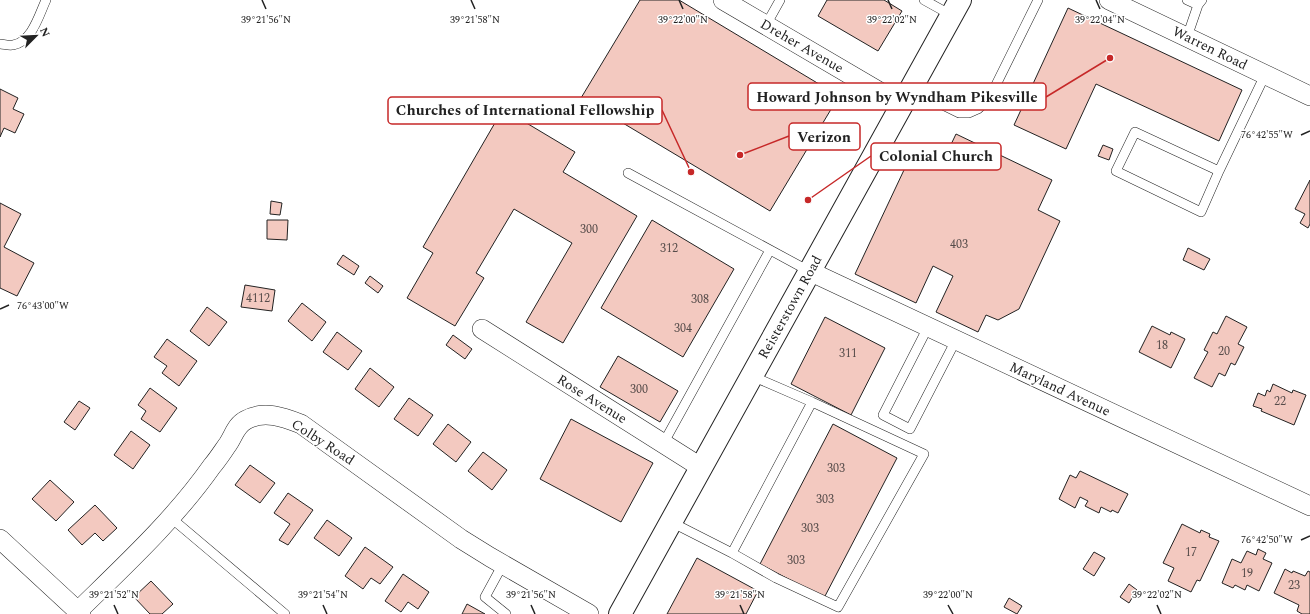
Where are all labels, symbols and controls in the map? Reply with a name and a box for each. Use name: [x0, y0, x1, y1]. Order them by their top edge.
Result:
text: 39°21'56"N: [241, 12, 291, 28]
text: 39°21'58"N: [450, 12, 500, 28]
text: 39°22'00"N: [658, 12, 708, 28]
text: 39°22'02"N: [867, 12, 917, 28]
text: 39°22'04"N: [1075, 12, 1125, 28]
street label: Dreher Avenue: [756, 14, 848, 79]
north arrow: [16, 16, 56, 56]
street label: Warren Road: [1169, 21, 1251, 75]
text: N: [35, 25, 54, 40]
callout: Howard Johnson by Wyndham Pikesville: [748, 83, 1046, 110]
text: Howard Johnson by Wyndham Pikesville: [756, 86, 1038, 109]
callout: Churches of International Fellowship: [388, 97, 662, 124]
text: Churches of International Fellowship: [396, 99, 654, 122]
callout: Verizon: [789, 123, 860, 150]
text: Verizon: [797, 126, 851, 149]
text: 76°42'55"W: [1241, 127, 1293, 143]
callout: Colonial Church: [871, 143, 1001, 170]
text: Colonial Church: [879, 145, 993, 168]
house number: 300: [580, 220, 598, 239]
house number: 403: [950, 235, 968, 254]
house number: 312: [660, 239, 678, 258]
street label: Reisterstown Road: [753, 251, 827, 363]
house number: 4112: [246, 289, 270, 308]
house number: 308: [691, 290, 709, 309]
text: 76°43'00"W: [17, 298, 69, 314]
house number: 304: [674, 319, 692, 338]
house number: 18: [1156, 336, 1168, 355]
house number: 20: [1218, 342, 1230, 361]
house number: 311: [839, 344, 857, 363]
street label: Maryland Avenue: [1006, 356, 1114, 422]
street label: Rose Avenue: [553, 369, 631, 429]
house number: 300: [630, 380, 648, 399]
house number: 22: [1274, 392, 1286, 411]
street label: Colby Road: [287, 414, 359, 470]
house number: 303: [827, 459, 845, 478]
house number: 303: [816, 490, 834, 509]
house number: 303: [801, 519, 819, 538]
text: 76°42'50"W: [1241, 532, 1293, 548]
house number: 17: [1185, 543, 1197, 562]
house number: 303: [787, 551, 805, 570]
house number: 19: [1241, 564, 1253, 583]
house number: 23: [1288, 576, 1300, 595]
text: 39°21'52"N: [89, 587, 139, 603]
text: 39°21'54"N: [298, 587, 348, 603]
text: 39°21'56"N: [506, 587, 556, 603]
text: 39°21'58"N: [715, 587, 765, 603]
text: 39°22'00"N: [923, 587, 973, 603]
text: 39°22'02"N: [1132, 587, 1182, 603]

